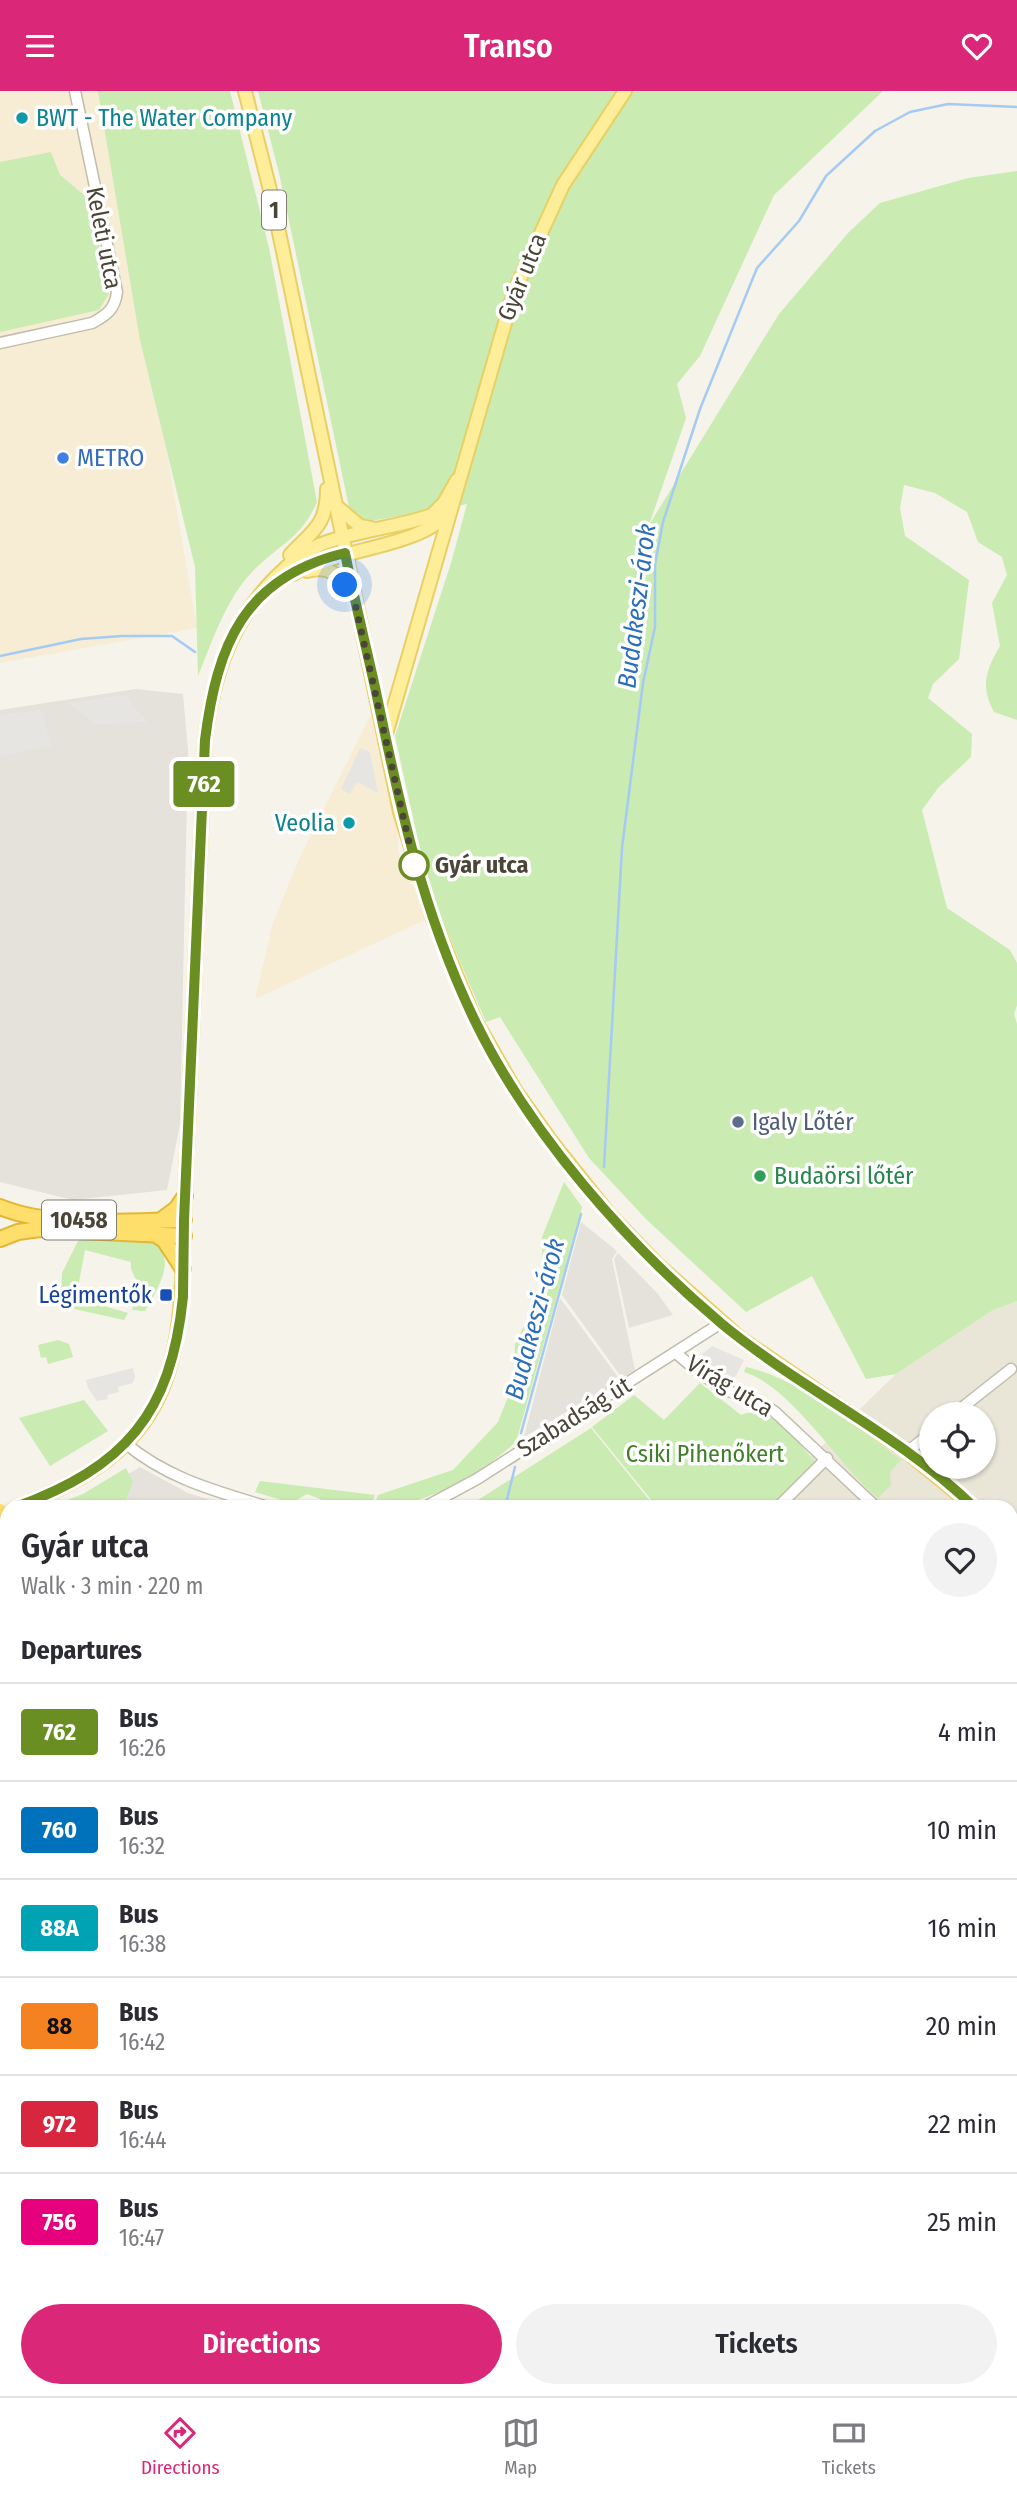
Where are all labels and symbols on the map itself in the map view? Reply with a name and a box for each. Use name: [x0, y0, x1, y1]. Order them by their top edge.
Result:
place label: BWT - The Water Company: [36, 104, 292, 132]
marker: BWT - The Water Company: [14, 110, 30, 126]
street label: Keleti utca: [80, 184, 128, 292]
road number: 1: [262, 191, 286, 229]
street label: Gyár utca: [492, 229, 552, 325]
place label: METRO: [77, 444, 144, 472]
marker: METRO: [55, 450, 71, 466]
water label: Budakeszi-árok: [612, 522, 662, 690]
your location: [327, 567, 362, 602]
line badge: 762: [164, 761, 244, 807]
place label: Veolia: [275, 809, 335, 837]
marker: Veolia: [341, 815, 357, 831]
marker: Gyár utca: [399, 850, 429, 880]
place label: Gyár utca: [435, 851, 529, 879]
place label: Igaly Lőtér: [752, 1108, 854, 1136]
marker: Igaly Lőtér: [730, 1114, 746, 1130]
place label: Budaörsi lőtér: [774, 1162, 914, 1190]
marker: Budaörsi lőtér: [752, 1168, 768, 1184]
road number: 10458: [42, 1201, 116, 1239]
water label: Budakeszi-árok: [499, 1235, 571, 1403]
place label: Légimentők: [38, 1281, 153, 1309]
marker: Légimentők: [158, 1287, 174, 1303]
street label: Virág utca: [682, 1349, 778, 1423]
street label: Szabadság út: [512, 1371, 636, 1463]
park label: Csiki Pihenőkert: [626, 1440, 784, 1468]

